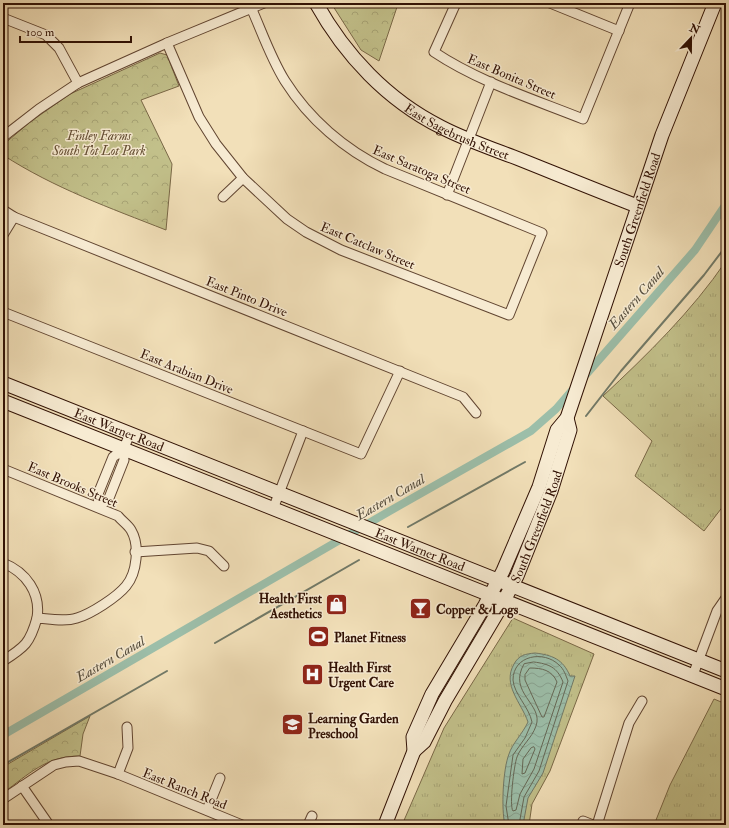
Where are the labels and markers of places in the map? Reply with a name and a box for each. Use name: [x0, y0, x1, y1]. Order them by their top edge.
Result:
place label: Health First Aesthetics: [259, 591, 323, 622]
shop icon: Health First Aesthetics: [324, 592, 350, 618]
bar icon: Copper & Logs: [407, 596, 433, 622]
place label: Copper & Logs: [436, 602, 519, 619]
sports icon: Planet Fitness: [306, 624, 332, 650]
place label: Planet Fitness: [334, 630, 407, 646]
place label: Health First Urgent Care: [328, 660, 394, 692]
hospital icon: Health First Urgent Care: [300, 661, 326, 687]
place label: Learning Garden Preschool: [308, 711, 399, 742]
school or university icon: Learning Garden Preschool: [279, 712, 305, 738]

